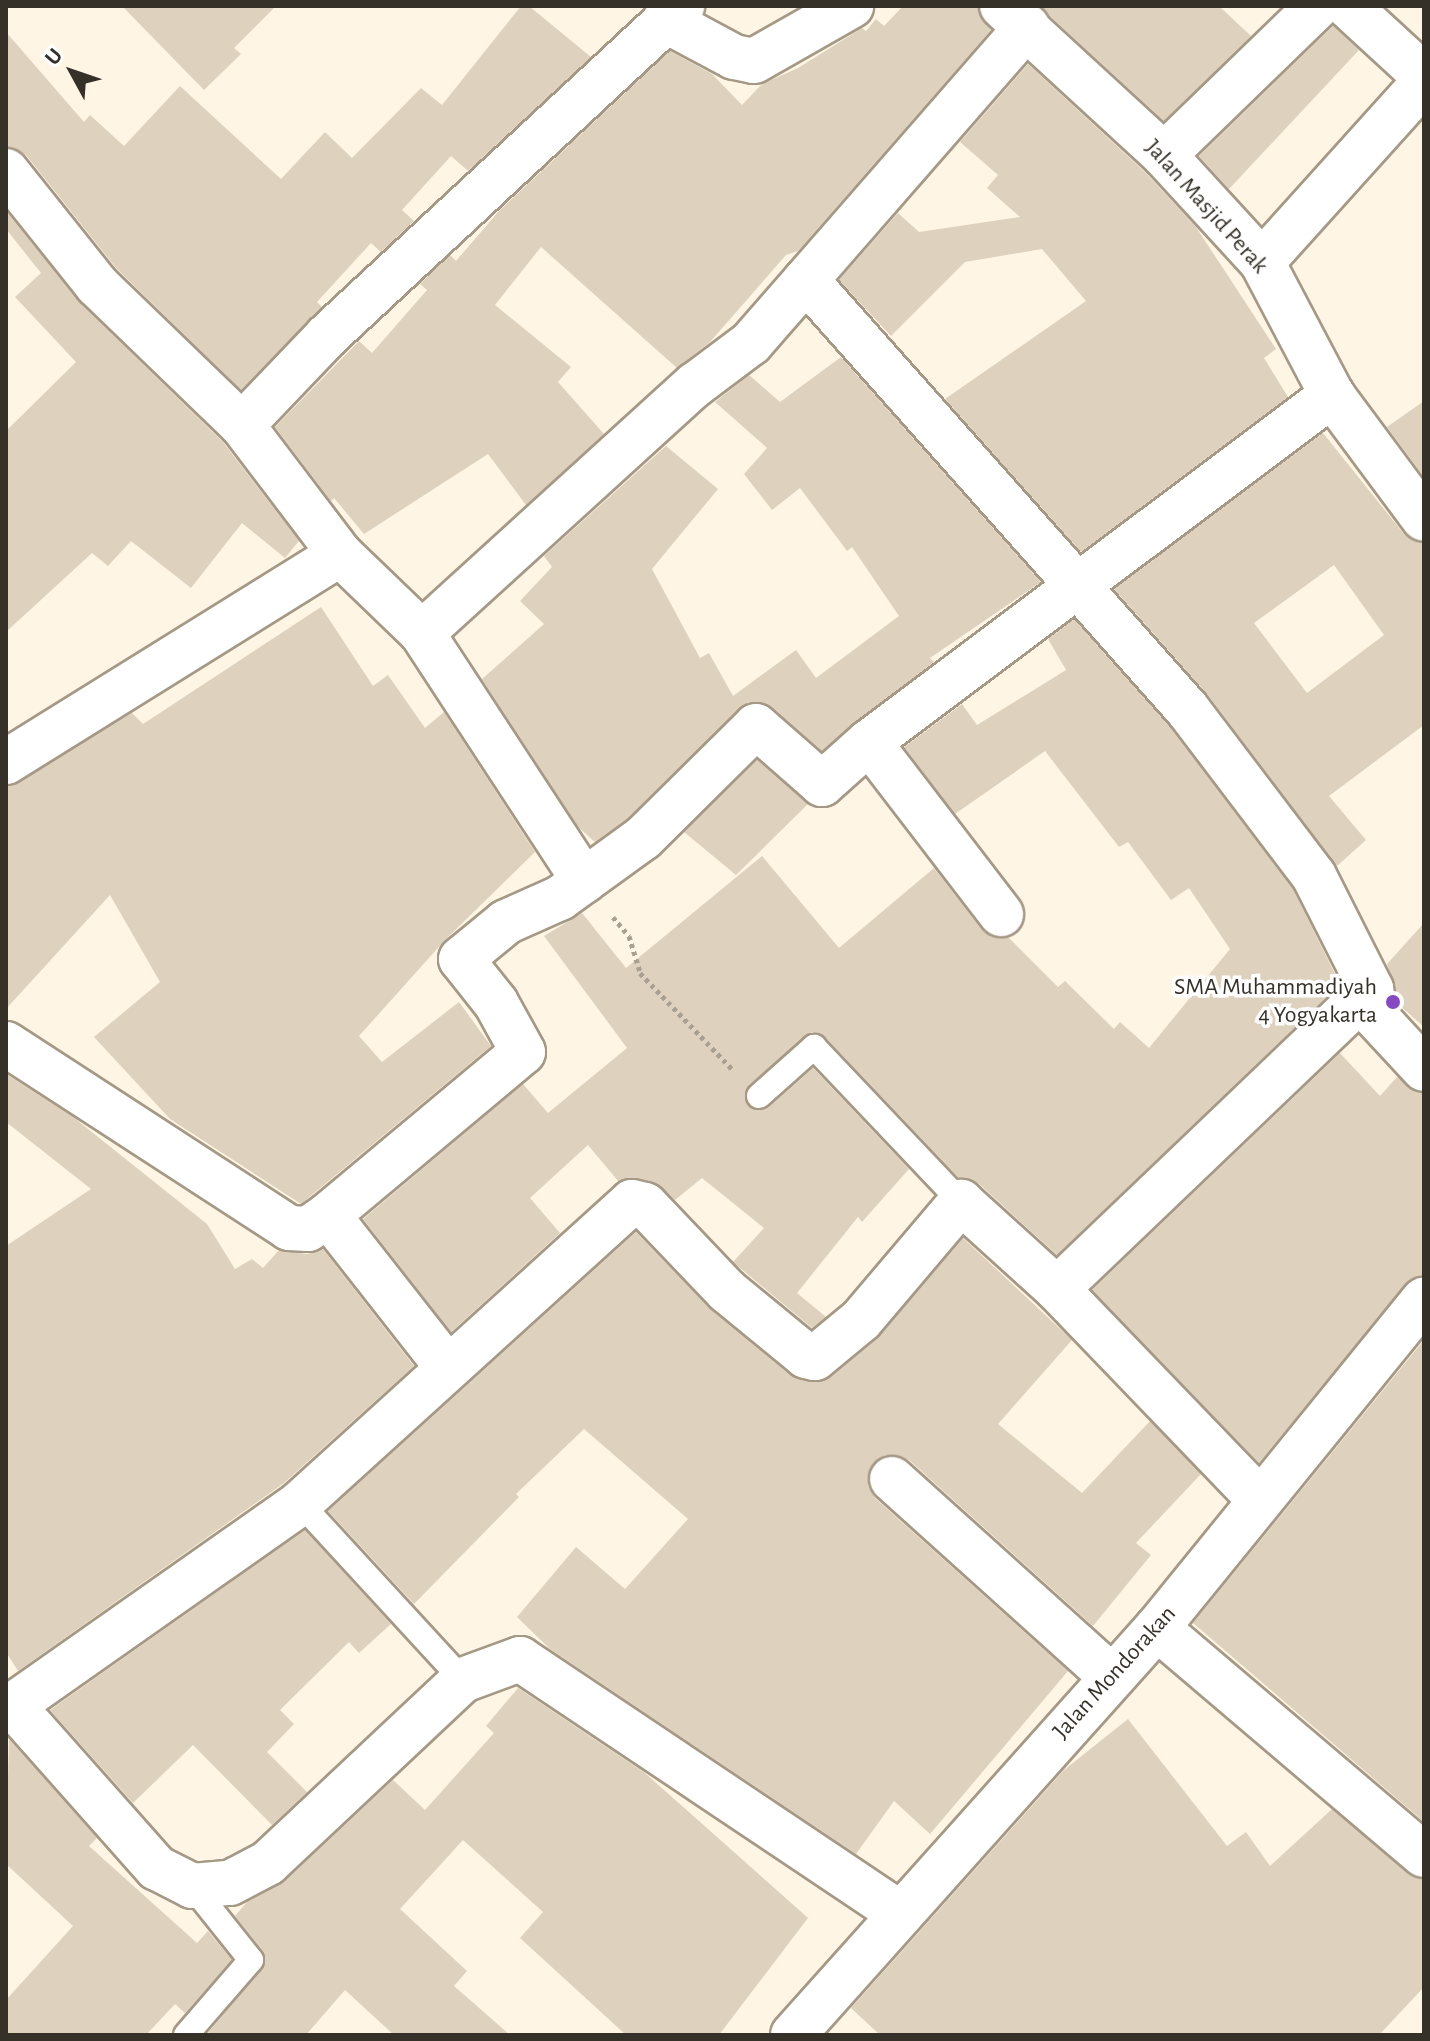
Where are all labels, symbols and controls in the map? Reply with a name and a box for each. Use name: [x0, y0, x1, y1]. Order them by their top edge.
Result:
north arrow: [32, 32, 112, 112]
text: U: [41, 44, 67, 69]
street label: Jalan Masjid Perak: [1138, 134, 1274, 280]
place label: SMA Muhammadiyah 4 Yogyakarta: [1174, 974, 1377, 1030]
marker: SMA Muhammadiyah 4 Yogyakarta: [1384, 993, 1402, 1011]
street label: Jalan Mondorakan: [1047, 1600, 1183, 1746]

